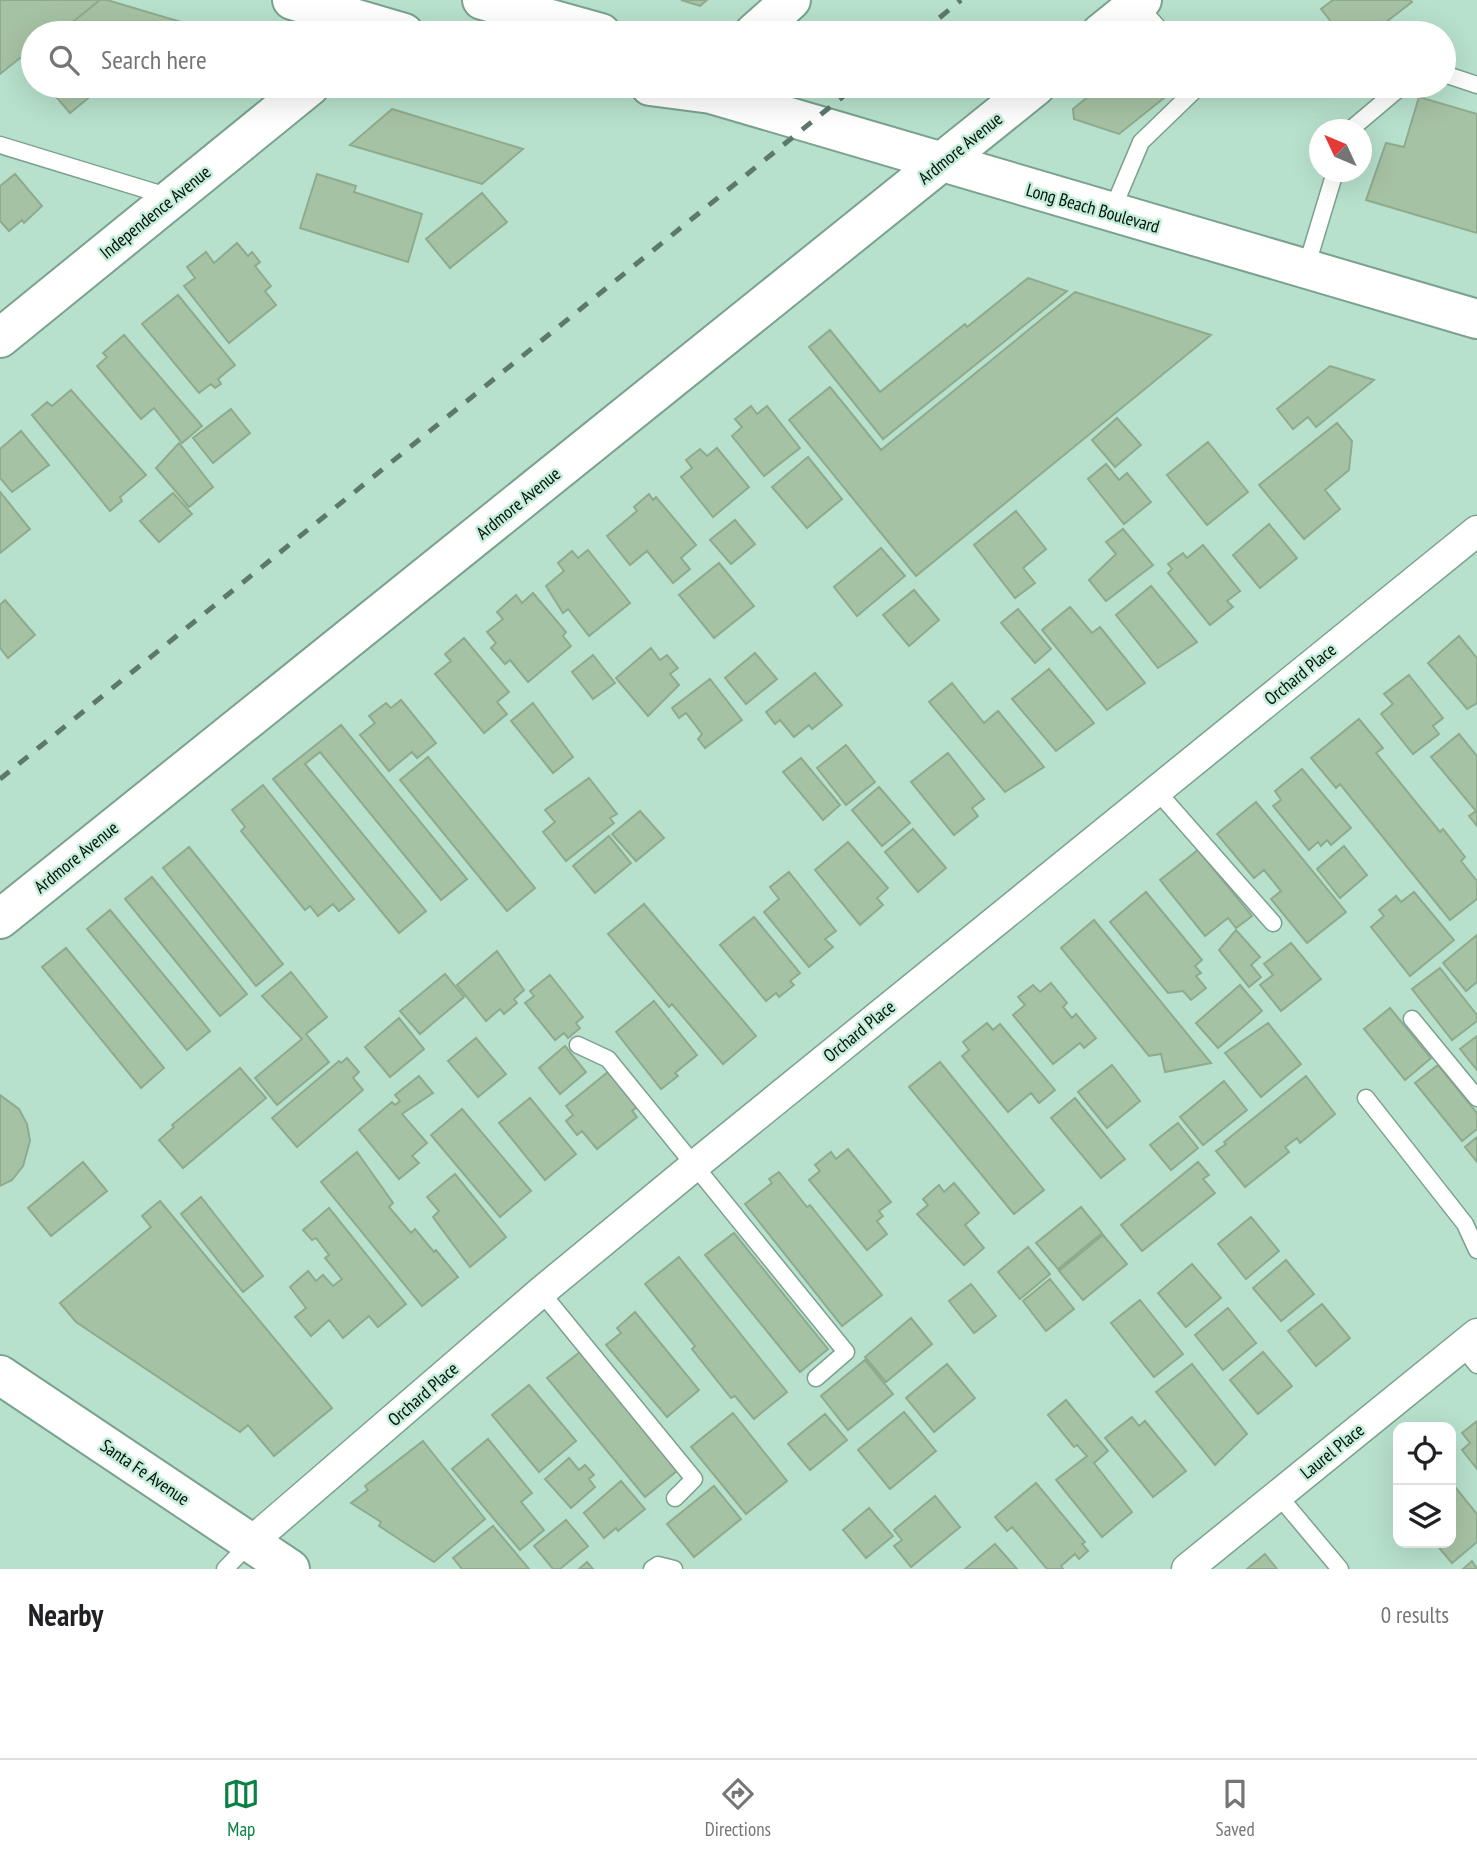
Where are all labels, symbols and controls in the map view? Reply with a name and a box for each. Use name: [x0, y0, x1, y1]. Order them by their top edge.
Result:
search box: [21, 21, 1456, 98]
icon: search: [45, 41, 83, 79]
text: Search here: [101, 43, 207, 76]
street label: Ardmore Avenue: [913, 107, 1007, 189]
north arrow: [1309, 119, 1372, 182]
street label: Independence Avenue: [95, 160, 215, 264]
street label: Long Beach Boulevard: [1024, 178, 1162, 238]
street label: Ardmore Avenue: [471, 462, 565, 544]
street label: Orchard Place: [1259, 638, 1341, 710]
street label: Ardmore Avenue: [29, 816, 123, 898]
street label: Orchard Place: [818, 995, 900, 1067]
street label: Orchard Place: [383, 1357, 463, 1431]
street label: Laurel Place: [1295, 1418, 1369, 1484]
map controls: [1393, 1422, 1456, 1548]
button: locate: [1393, 1422, 1456, 1485]
street label: Santa Fe Avenue: [96, 1434, 194, 1510]
button: layers: [1393, 1485, 1456, 1548]
text: Nearby: [28, 1595, 103, 1634]
text: 0 results: [1381, 1600, 1449, 1629]
tab: Map: [222, 1775, 260, 1841]
tab: Directions: [705, 1775, 771, 1841]
tab: Saved: [1216, 1775, 1255, 1841]

